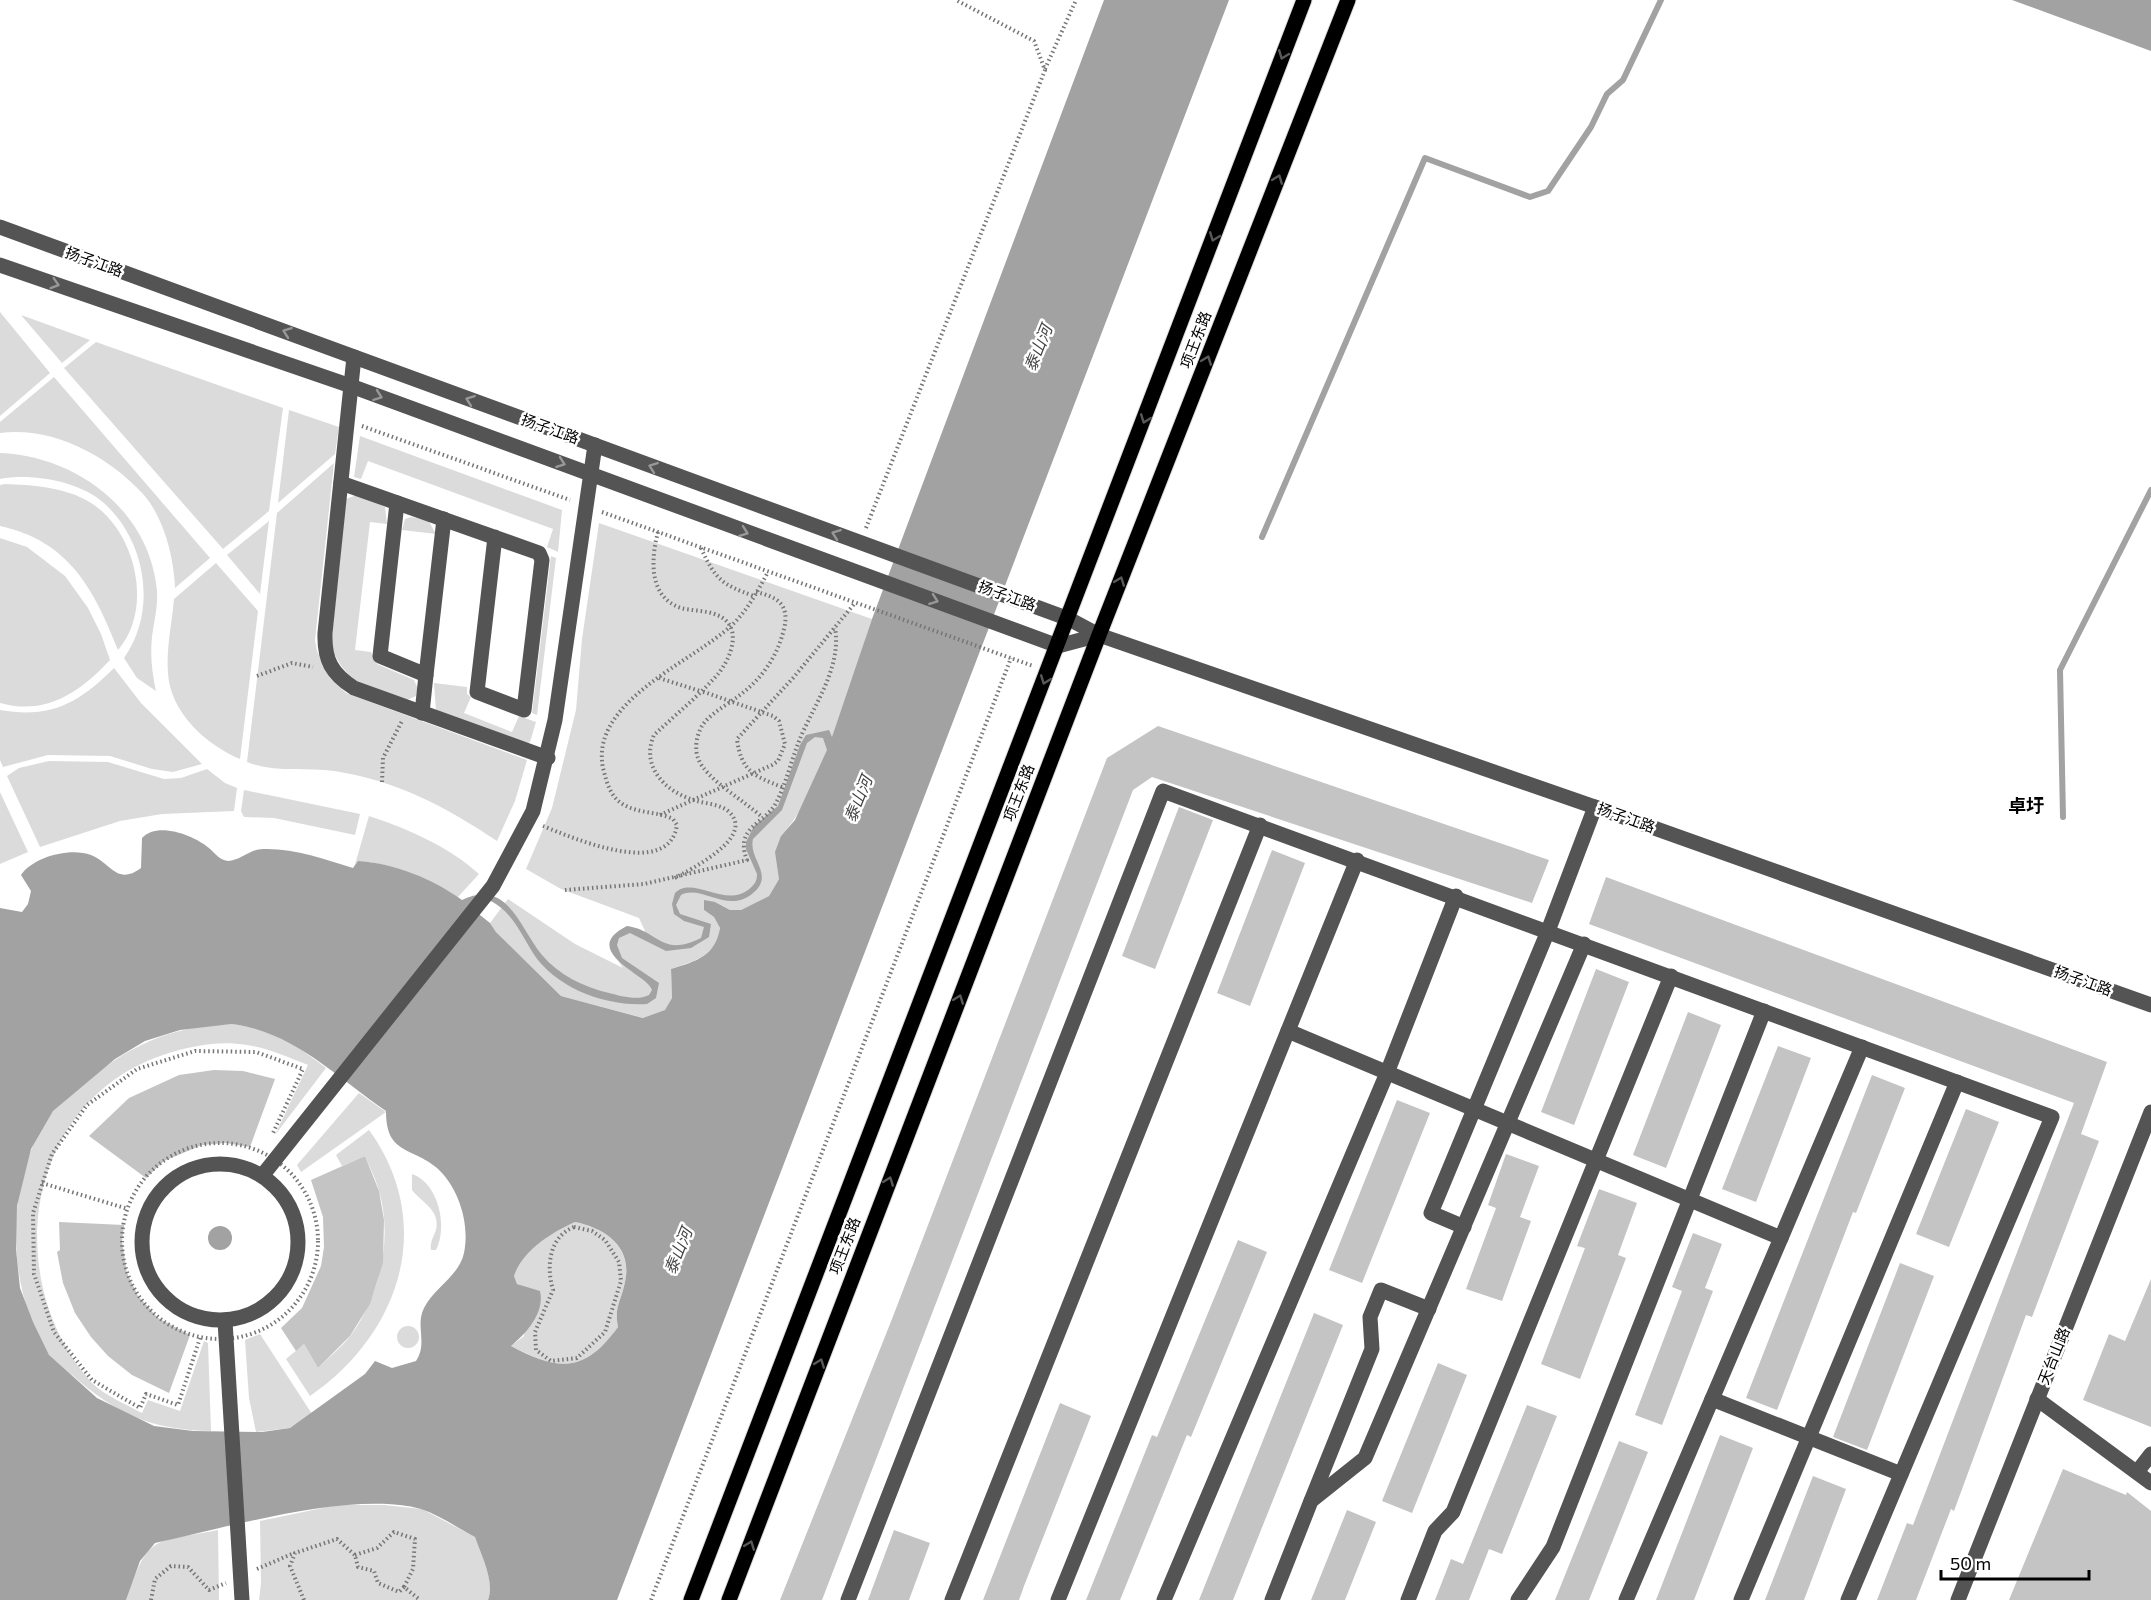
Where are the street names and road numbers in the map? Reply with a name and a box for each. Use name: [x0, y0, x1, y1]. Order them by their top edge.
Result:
street label: 扬子江路: [63, 242, 126, 280]
street label: 项王东路: [1176, 308, 1214, 371]
street label: 扬子江路: [519, 409, 582, 447]
street label: 扬子江路: [976, 576, 1039, 614]
street label: 项王东路: [999, 761, 1037, 824]
street label: 扬子江路: [1595, 798, 1658, 836]
street label: 扬子江路: [2052, 961, 2115, 999]
street label: 项王东路: [825, 1214, 863, 1277]
street label: 天台山路: [2033, 1324, 2073, 1387]

